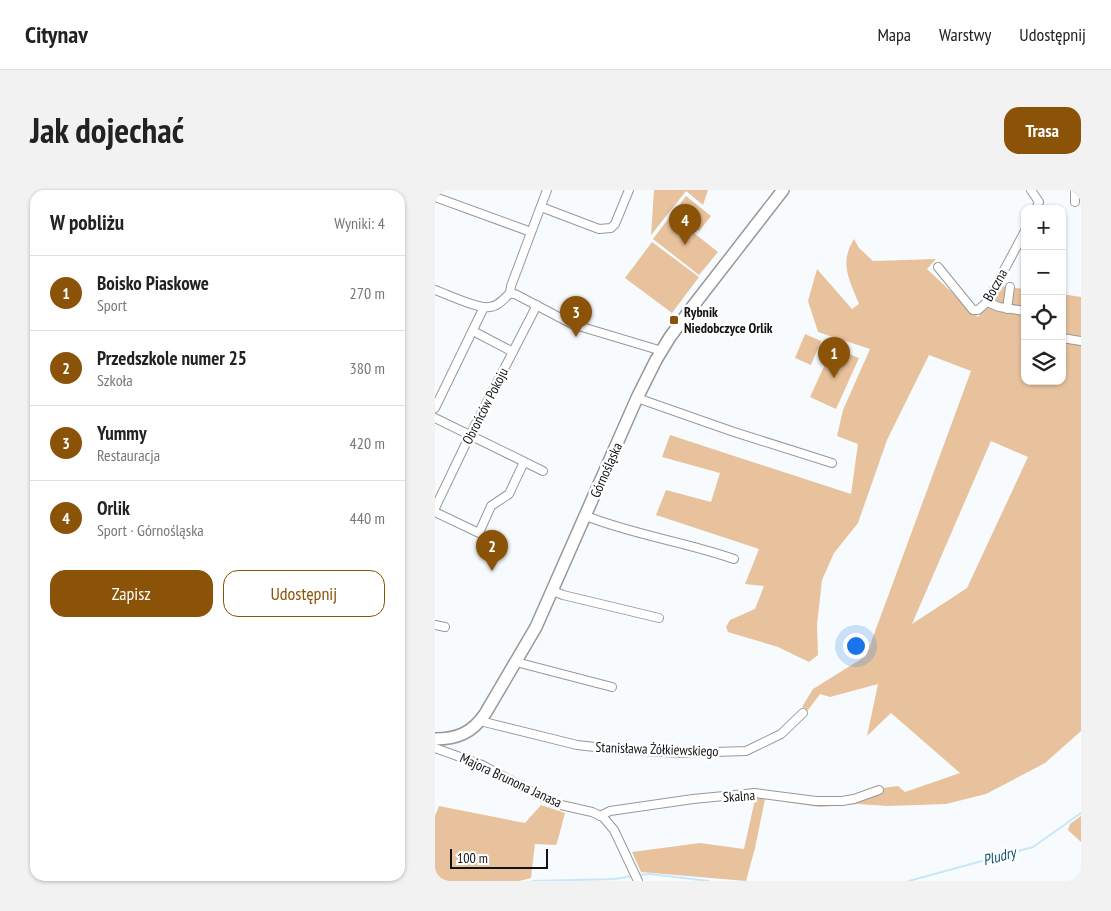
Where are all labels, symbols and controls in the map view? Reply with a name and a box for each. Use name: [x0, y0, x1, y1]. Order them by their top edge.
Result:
text: Citynav: [25, 19, 88, 50]
text: Mapa: [877, 23, 911, 46]
text: Warstwy: [939, 23, 991, 46]
text: Udostępnij: [1019, 23, 1086, 46]
text: Jak dojechać: [30, 107, 184, 153]
button: Trasa: [1004, 107, 1081, 154]
pin: 4: [669, 204, 701, 245]
map controls: [1021, 205, 1066, 385]
button: +: [1021, 205, 1066, 250]
text: W pobliżu: [50, 209, 124, 236]
text: Wyniki: 4: [334, 213, 385, 233]
button: −: [1021, 250, 1066, 295]
street label: Boczna: [979, 266, 1011, 304]
text: Boisko Piaskowe: [97, 271, 209, 295]
text: 1: [62, 283, 70, 303]
text: 270 m: [350, 283, 385, 303]
text: Sport: [97, 295, 127, 315]
button: locate: [1021, 295, 1066, 340]
pin: 3: [560, 296, 592, 337]
place label: Rybnik Niedobczyce Orlik: [684, 303, 773, 337]
marker: Rybnik Niedobczyce Orlik: [668, 314, 680, 326]
pin: 1: [818, 337, 850, 378]
button: layers: [1021, 340, 1066, 385]
text: Przedszkole numer 25: [97, 346, 247, 370]
text: 2: [62, 358, 70, 378]
text: 380 m: [350, 358, 385, 378]
street label: Obrońców Pokoju: [458, 365, 512, 447]
text: Szkoła: [97, 370, 133, 390]
text: Yummy: [97, 421, 147, 445]
text: 3: [62, 433, 70, 453]
text: 420 m: [350, 433, 385, 453]
street label: Górnośląska: [586, 440, 626, 500]
text: Restauracja: [97, 445, 160, 465]
text: Orlik: [97, 496, 130, 520]
text: 4: [62, 508, 70, 528]
text: 440 m: [350, 508, 385, 528]
text: Sport · Górnośląska: [97, 520, 204, 540]
pin: 2: [476, 530, 508, 571]
button: Zapisz: [50, 570, 213, 617]
button: Udostępnij: [223, 570, 385, 617]
your location: [843, 633, 869, 659]
street label: Stanisława Żółkiewskiego: [595, 738, 719, 760]
street label: Majora Brunona Janasa: [457, 749, 565, 811]
street label: Skalna: [722, 786, 756, 806]
water label: Pludry: [981, 842, 1020, 869]
scale bar: [450, 846, 547, 869]
text: 100 m: [457, 849, 488, 867]

